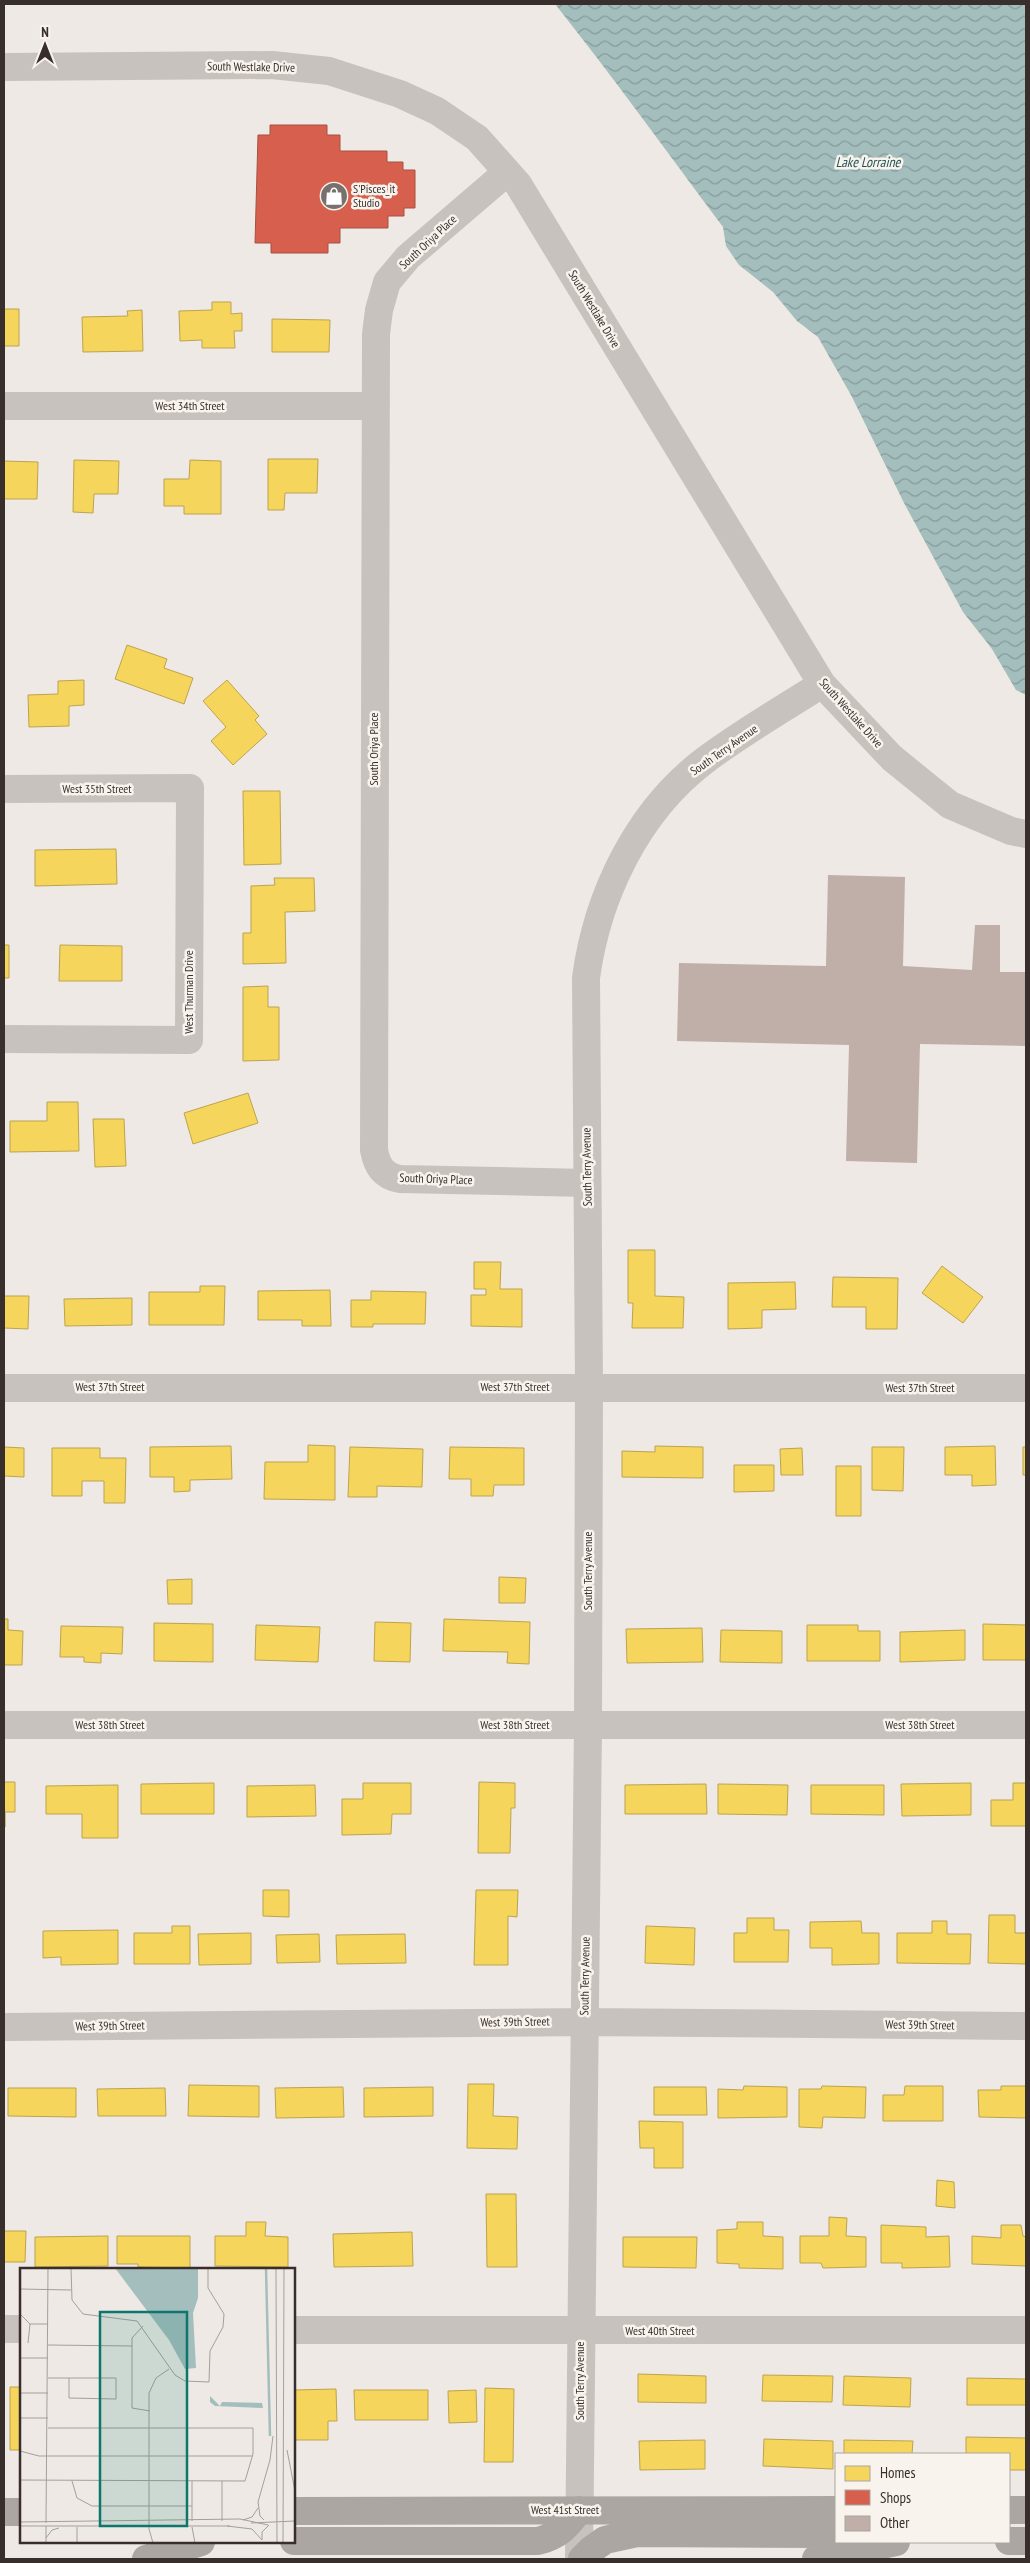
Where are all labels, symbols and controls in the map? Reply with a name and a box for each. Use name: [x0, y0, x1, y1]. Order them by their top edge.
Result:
north arrow: [20, 20, 70, 70]
text: N: [41, 23, 49, 41]
street label: South Westlake Drive: [207, 58, 295, 75]
water label: Lake Lorraine: [836, 153, 902, 171]
shop icon: S'Pisces_it Studio: [319, 181, 349, 211]
place label: S'Pisces_it Studio: [353, 181, 396, 210]
street label: South Oriya Place: [396, 211, 460, 272]
street label: South Westlake Drive: [565, 267, 623, 350]
street label: West 34th Street: [155, 398, 225, 413]
street label: South Westlake Drive: [816, 675, 886, 750]
street label: South Oriya Place: [366, 712, 381, 786]
street label: South Terry Avenue: [687, 721, 760, 778]
street label: West 35th Street: [62, 781, 132, 796]
street label: West Thurman Drive: [181, 950, 196, 1034]
street label: South Terry Avenue: [578, 1127, 595, 1207]
street label: South Oriya Place: [399, 1170, 473, 1187]
street label: West 37th Street: [75, 1379, 145, 1394]
street label: West 37th Street: [480, 1379, 550, 1394]
street label: West 37th Street: [885, 1380, 955, 1395]
street label: South Terry Avenue: [580, 1532, 595, 1610]
street label: West 38th Street: [75, 1717, 145, 1732]
street label: West 38th Street: [480, 1717, 550, 1732]
street label: West 38th Street: [885, 1717, 955, 1732]
street label: South Terry Avenue: [576, 1936, 593, 2015]
street label: West 39th Street: [480, 2013, 550, 2030]
street label: West 39th Street: [885, 2016, 955, 2033]
street label: West 39th Street: [75, 2017, 145, 2034]
inset map: [20, 2268, 295, 2543]
street label: West 40th Street: [625, 2323, 695, 2338]
street label: South Terry Avenue: [572, 2342, 587, 2420]
legend: [835, 2453, 1010, 2543]
text: Homes: [880, 2463, 916, 2482]
text: Shops: [880, 2488, 911, 2507]
street label: West 41st Street: [531, 2502, 600, 2517]
text: Other: [880, 2513, 910, 2532]

